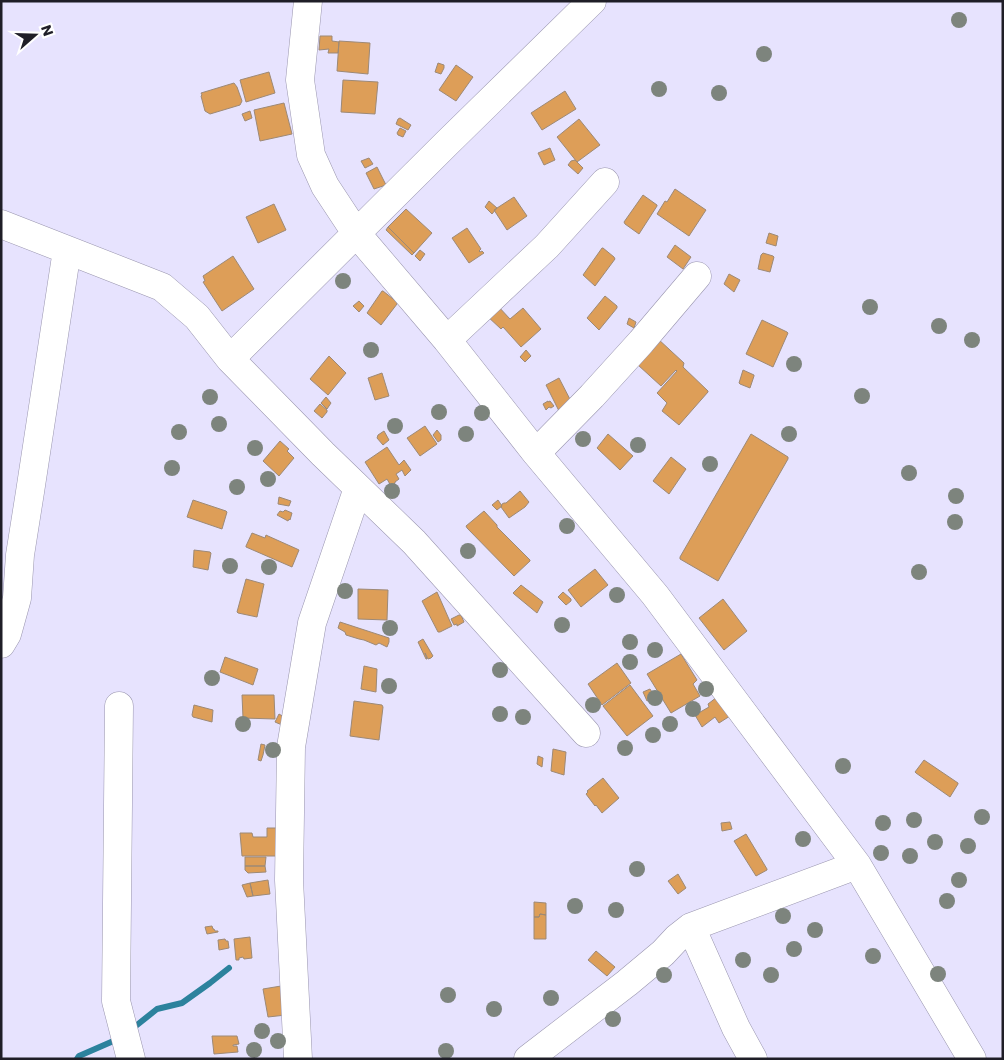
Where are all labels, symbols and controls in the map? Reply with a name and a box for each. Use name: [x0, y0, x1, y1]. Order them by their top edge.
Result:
north arrow: [10, 10, 60, 60]
text: N: [36, 22, 58, 39]

